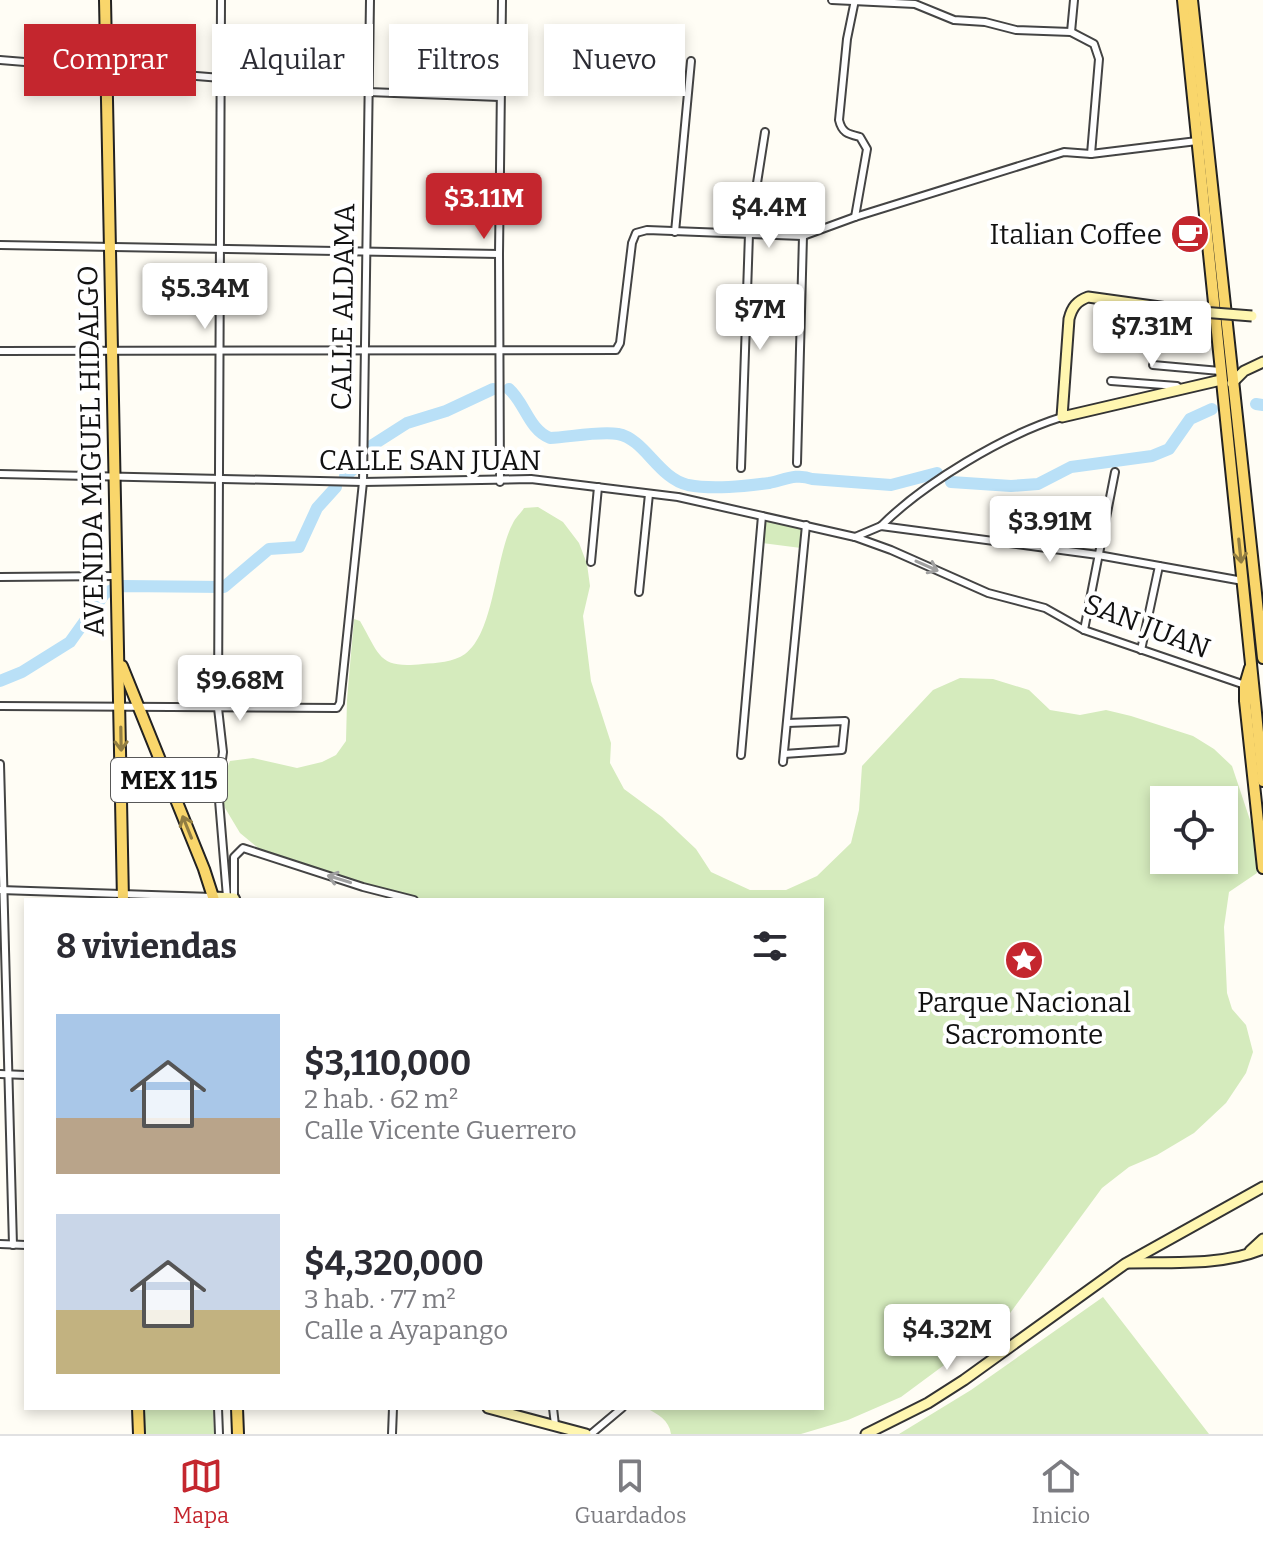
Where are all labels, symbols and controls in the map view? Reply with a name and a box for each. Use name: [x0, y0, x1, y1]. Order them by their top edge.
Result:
chip: Comprar: [24, 24, 196, 96]
chip: Alquilar: [212, 24, 373, 96]
chip: Filtros: [389, 24, 528, 96]
chip: Nuevo: [544, 24, 685, 96]
pin: $3.11M: [419, 173, 549, 241]
pin: $4.4M: [713, 182, 825, 250]
text: $3.11M: [444, 183, 524, 214]
text: $4.4M: [731, 192, 807, 223]
street label: CALLE ALDAMA: [325, 203, 361, 411]
cafe icon: Italian Coffee: [1169, 213, 1211, 255]
place label: Italian Coffee: [990, 218, 1162, 251]
pin: $5.34M: [140, 263, 270, 331]
street label: AVENIDA MIGUEL HIDALGO: [71, 265, 111, 637]
text: $5.34M: [160, 273, 250, 304]
pin: $7M: [721, 284, 799, 352]
text: $7M: [734, 294, 786, 325]
pin: $7.31M: [1087, 301, 1217, 369]
text: $7.31M: [1111, 311, 1193, 342]
street label: CALLE SAN JUAN: [319, 444, 541, 477]
pin: $3.91M: [985, 496, 1115, 564]
text: $3.91M: [1008, 506, 1092, 537]
one-way arrow: [1232, 537, 1247, 564]
one-way arrow: [915, 559, 939, 574]
street label: SAN JUAN: [1079, 587, 1215, 665]
pin: $9.68M: [175, 655, 305, 723]
text: $9.68M: [196, 665, 284, 696]
one-way arrow: [113, 725, 129, 752]
road number: MEX 115: [111, 758, 227, 802]
map controls: [1150, 786, 1238, 874]
button: locate: [1150, 786, 1238, 874]
one-way arrow: [179, 815, 194, 840]
one-way arrow: [327, 871, 353, 886]
icon: filters: [748, 924, 792, 968]
text: 8 viviendas: [56, 926, 237, 967]
place icon: Parque Nacional Sacromonte: [1003, 939, 1045, 981]
place label: Parque Nacional Sacromonte: [917, 986, 1131, 1051]
text: $3,110,000: [304, 1043, 471, 1084]
icon: home: [120, 1046, 216, 1142]
text: 2 hab. · 62 m²: [304, 1084, 458, 1115]
text: Calle Vicente Guerrero: [304, 1115, 577, 1146]
text: $4,320,000: [304, 1243, 484, 1284]
icon: home: [120, 1246, 216, 1342]
text: 3 hab. · 77 m²: [304, 1284, 456, 1315]
pin: $4.32M: [882, 1304, 1012, 1372]
text: $4.32M: [902, 1314, 992, 1345]
text: Calle a Ayapango: [304, 1315, 508, 1346]
tab: Mapa: [173, 1454, 229, 1529]
tab: Guardados: [575, 1454, 686, 1529]
tab: Inicio: [1032, 1454, 1090, 1529]

